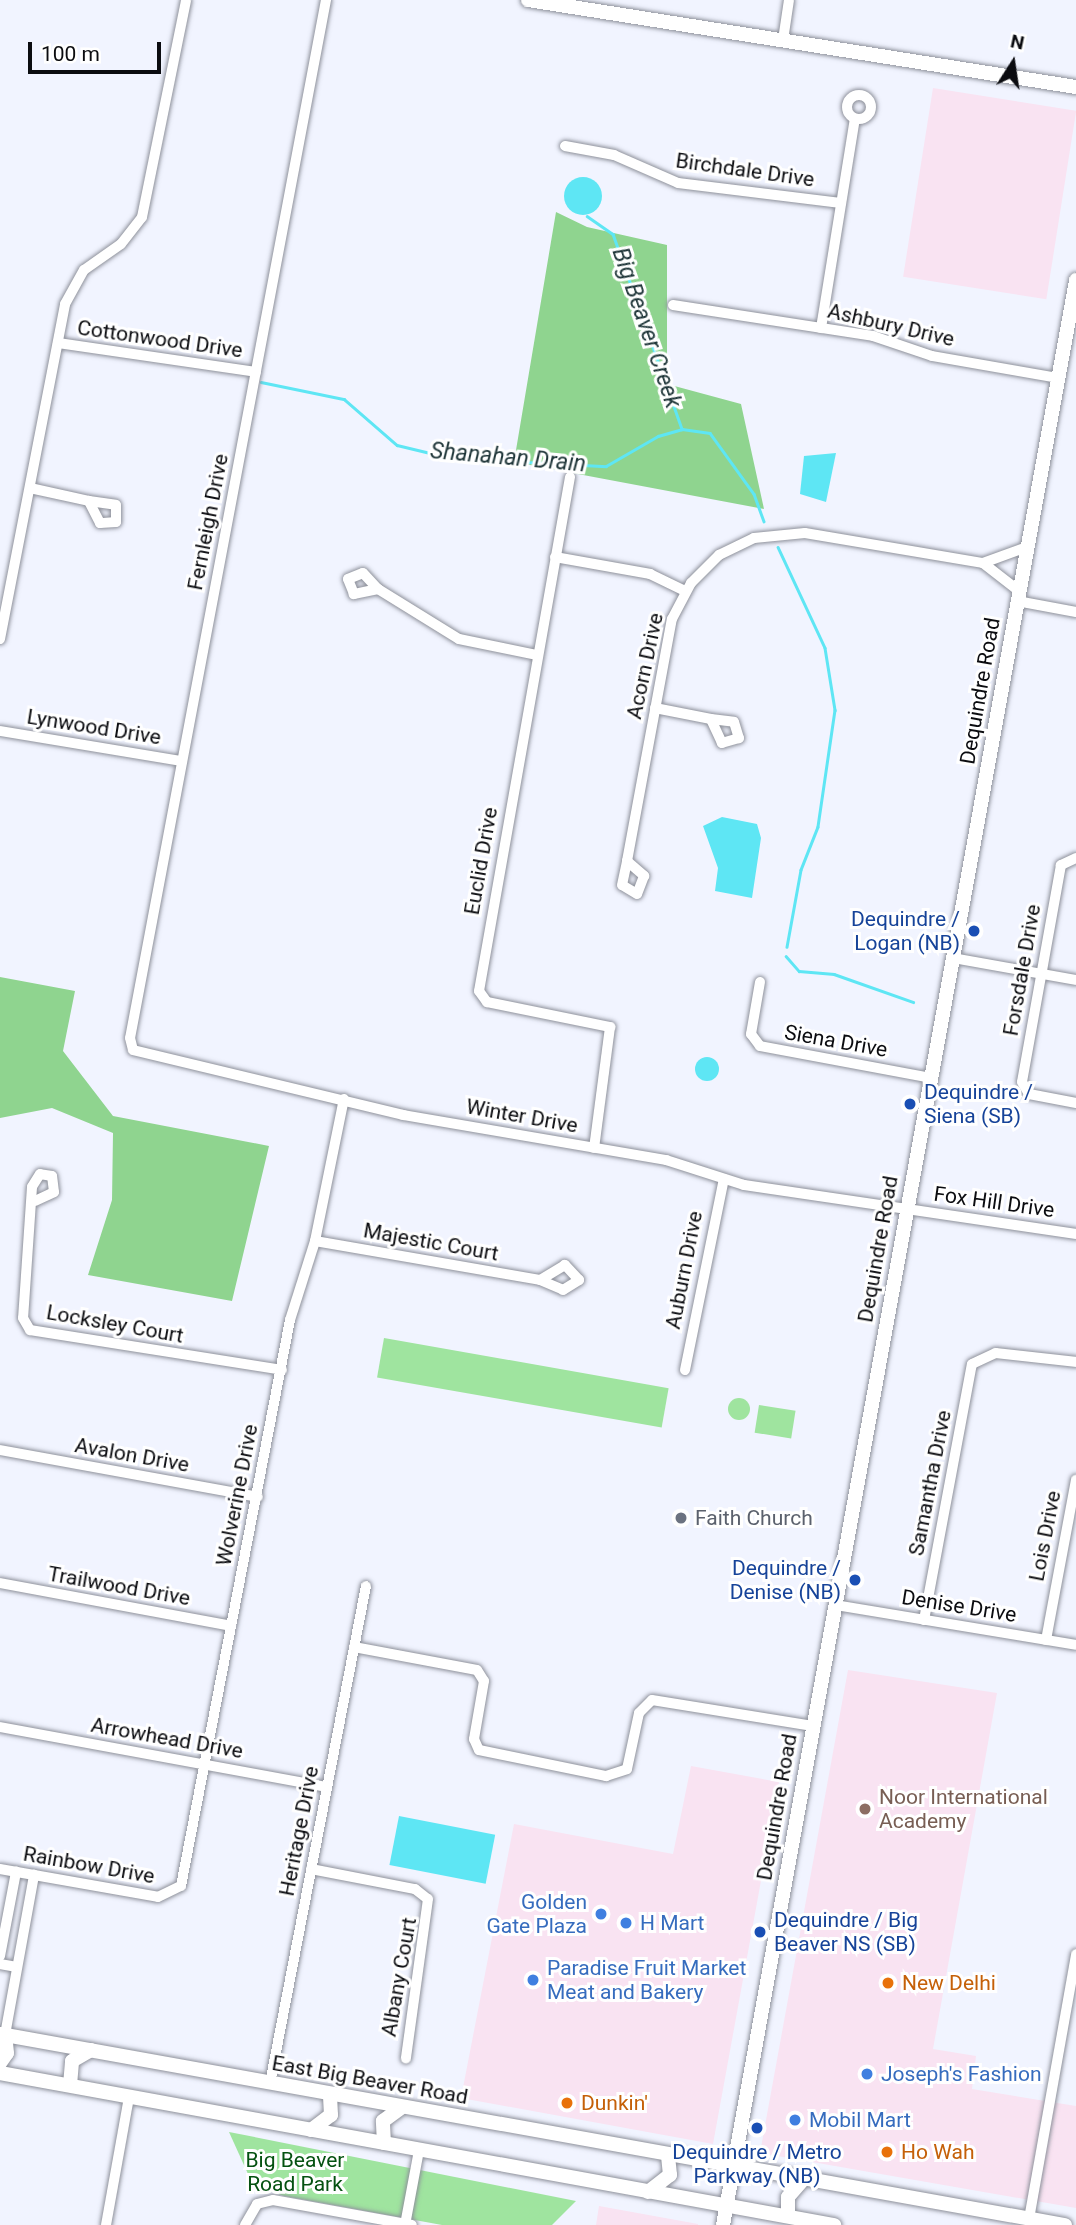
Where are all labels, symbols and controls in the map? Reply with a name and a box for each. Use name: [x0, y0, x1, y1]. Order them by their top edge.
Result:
scale bar: [32, 28, 164, 72]
north arrow: [978, 28, 1048, 98]
text: N: [1009, 29, 1026, 55]
text: 100 m: [41, 42, 100, 66]
street label: Birchdale Drive: [674, 148, 816, 192]
water label: Big Beaver Creek: [606, 244, 686, 412]
street label: Ashbury Drive: [825, 298, 957, 352]
street label: Cottonwood Drive: [76, 315, 244, 363]
water label: Shanahan Drain: [429, 437, 587, 479]
street label: Fernleigh Drive: [182, 452, 234, 592]
street label: Acorn Drive: [621, 611, 669, 721]
street label: Dequindre Road: [955, 616, 1005, 766]
street label: Lynwood Drive: [25, 704, 163, 750]
street label: Euclid Drive: [459, 805, 503, 917]
street label: Forsdale Drive: [998, 902, 1046, 1038]
place label: Dequindre / Logan (NB): [851, 906, 960, 956]
marker: Dequindre / Logan (NB): [966, 923, 982, 939]
street label: Siena Drive: [783, 1020, 889, 1062]
place label: Dequindre / Siena (SB): [924, 1079, 1033, 1129]
street label: Winter Drive: [464, 1094, 580, 1138]
marker: Dequindre / Siena (SB): [902, 1096, 918, 1112]
street label: Dequindre Road: [853, 1174, 903, 1324]
street label: Fox Hill Drive: [932, 1181, 1056, 1223]
street label: Auburn Drive: [660, 1209, 708, 1331]
street label: Majestic Court: [362, 1218, 500, 1266]
street label: Locksley Court: [44, 1300, 186, 1348]
street label: Samantha Drive: [904, 1408, 956, 1558]
street label: Wolverine Drive: [211, 1422, 263, 1568]
street label: Avalon Drive: [73, 1433, 191, 1477]
street label: Lois Drive: [1024, 1489, 1066, 1583]
place label: Faith Church: [695, 1505, 813, 1531]
marker: Faith Church: [673, 1510, 689, 1526]
place label: Dequindre / Denise (NB): [730, 1555, 841, 1605]
street label: Trailwood Drive: [46, 1561, 192, 1611]
marker: Dequindre / Denise (NB): [847, 1572, 863, 1588]
street label: Denise Drive: [900, 1584, 1018, 1628]
street label: Arrowhead Drive: [89, 1712, 245, 1764]
street label: Dequindre Road: [752, 1732, 802, 1882]
street label: Heritage Drive: [274, 1764, 324, 1898]
place label: Noor International Academy: [879, 1784, 1048, 1834]
marker: Noor International Academy: [857, 1801, 873, 1817]
street label: Rainbow Drive: [21, 1841, 157, 1889]
place label: Golden Gate Plaza: [486, 1889, 587, 1939]
marker: Golden Gate Plaza: [593, 1906, 609, 1922]
place label: Dequindre / Big Beaver NS (SB): [774, 1907, 918, 1957]
place label: H Mart: [640, 1910, 704, 1936]
street label: Albany Court: [376, 1915, 422, 2039]
marker: H Mart: [618, 1915, 634, 1931]
marker: Dequindre / Big Beaver NS (SB): [752, 1924, 768, 1940]
place label: Paradise Fruit Market Meat and Bakery: [547, 1955, 746, 2005]
place label: New Delhi: [902, 1970, 996, 1996]
marker: Paradise Fruit Market Meat and Bakery: [525, 1972, 541, 1988]
marker: New Delhi: [880, 1975, 896, 1991]
street label: East Big Beaver Road: [270, 2050, 470, 2110]
place label: Joseph's Fashion: [881, 2061, 1041, 2087]
marker: Joseph's Fashion: [859, 2066, 875, 2082]
place label: Dunkin': [581, 2090, 648, 2116]
marker: Dunkin': [559, 2095, 575, 2111]
place label: Mobil Mart: [809, 2107, 911, 2133]
marker: Mobil Mart: [787, 2112, 803, 2128]
marker: Dequindre / Metro Parkway (NB): [749, 2120, 765, 2136]
place label: Dequindre / Metro Parkway (NB): [672, 2139, 842, 2189]
place label: Ho Wah: [901, 2139, 974, 2165]
marker: Ho Wah: [879, 2144, 895, 2160]
park label: Big Beaver Road Park: [246, 2147, 344, 2197]

